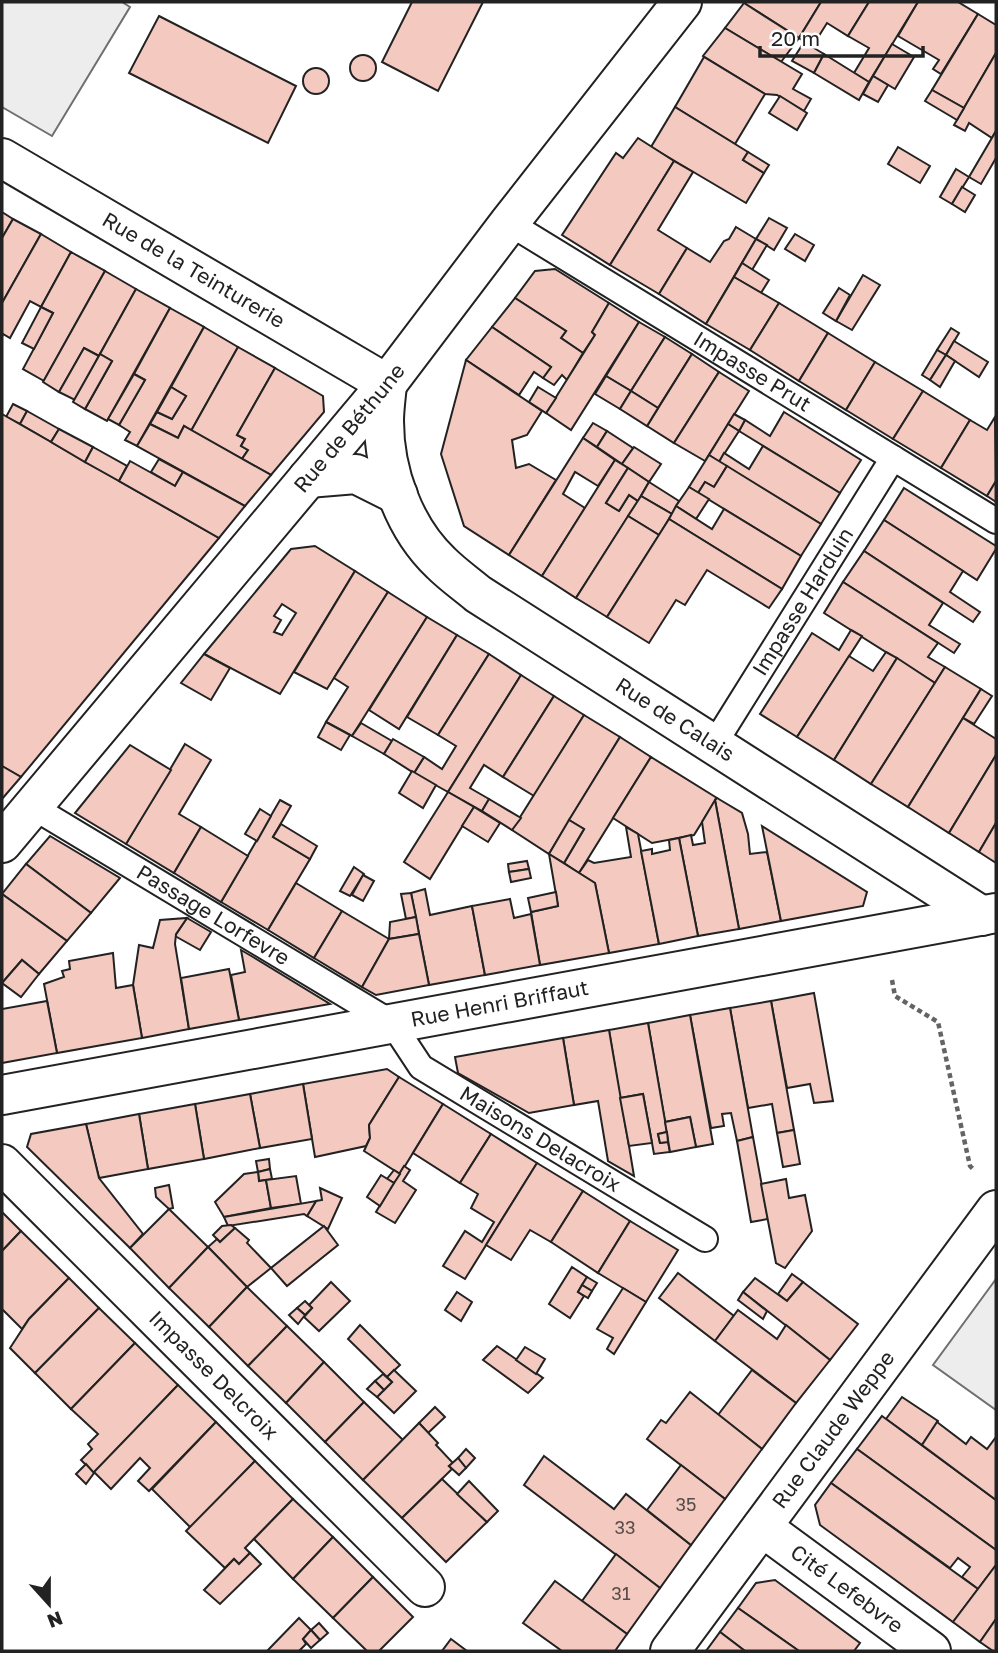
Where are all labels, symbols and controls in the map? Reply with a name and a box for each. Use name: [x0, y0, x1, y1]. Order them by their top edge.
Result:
scale bar: [760, 14, 923, 58]
text: 20 m: [771, 25, 820, 51]
street label: Rue de la Teinturerie: [98, 206, 290, 333]
street label: Impasse Prut: [689, 325, 816, 417]
street label: Rue de Béthune: [288, 358, 410, 497]
street label: Impasse Harduin: [746, 522, 858, 680]
street label: Rue de Calais: [611, 671, 740, 766]
street label: Passage Lorfevre: [132, 858, 295, 970]
street label: Rue Henri Briffaut: [409, 974, 591, 1032]
street label: Maisons Delacroix: [456, 1080, 626, 1197]
street label: Impasse Delcroix: [144, 1305, 285, 1445]
street label: Rue Claude Weppe: [766, 1345, 899, 1513]
house number: 35: [676, 1493, 696, 1515]
house number: 33: [614, 1516, 636, 1538]
street label: Cité Lefebvre: [786, 1538, 909, 1638]
north arrow: [14, 1569, 84, 1639]
house number: 31: [611, 1582, 631, 1604]
text: N: [44, 1607, 66, 1634]

